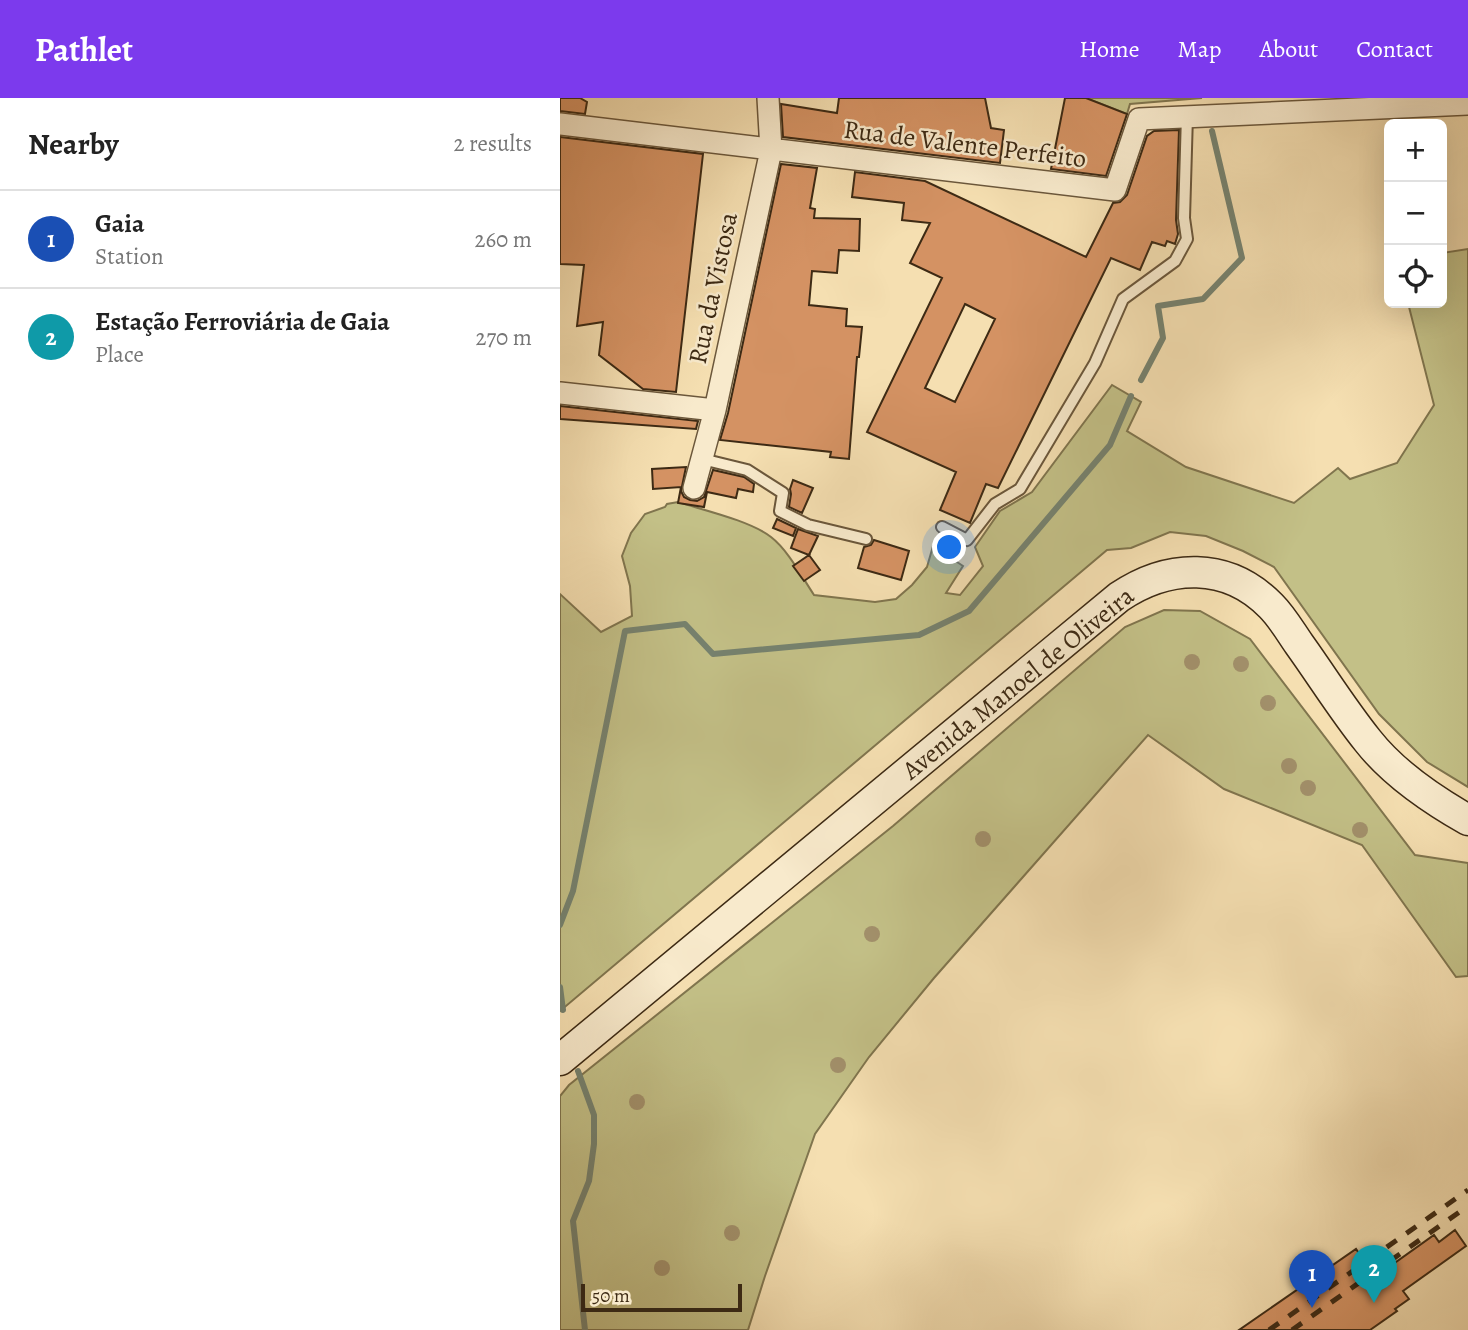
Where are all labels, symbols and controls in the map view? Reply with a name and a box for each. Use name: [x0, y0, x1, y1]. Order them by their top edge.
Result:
text: Pathlet: [35, 27, 133, 72]
text: Home: [1079, 33, 1140, 65]
text: Map: [1178, 33, 1222, 65]
text: About: [1260, 33, 1318, 65]
text: Contact: [1356, 33, 1433, 65]
street label: Rua de Valente Perfeito: [842, 112, 1088, 176]
map controls: [1384, 119, 1447, 308]
button: +: [1384, 119, 1447, 182]
text: Nearby: [28, 124, 119, 164]
text: 2 results: [454, 128, 532, 159]
button: −: [1384, 182, 1447, 245]
text: Gaia: [95, 206, 144, 241]
street label: Rua da Vistosa: [680, 209, 746, 367]
text: 1: [47, 224, 55, 255]
text: 260 m: [474, 224, 532, 255]
text: Station: [95, 241, 164, 272]
button: locate: [1384, 245, 1447, 308]
text: Estação Ferroviária de Gaia: [95, 304, 390, 339]
text: 2: [45, 322, 57, 353]
text: 270 m: [475, 322, 532, 353]
text: Place: [95, 339, 144, 370]
your location: [932, 530, 966, 564]
street label: Avenida Manoel de Oliveira: [894, 579, 1141, 788]
pin: 2: [1351, 1245, 1397, 1303]
pin: 1: [1289, 1250, 1335, 1308]
scale bar: [581, 1281, 742, 1313]
text: 50 m: [592, 1283, 630, 1309]

